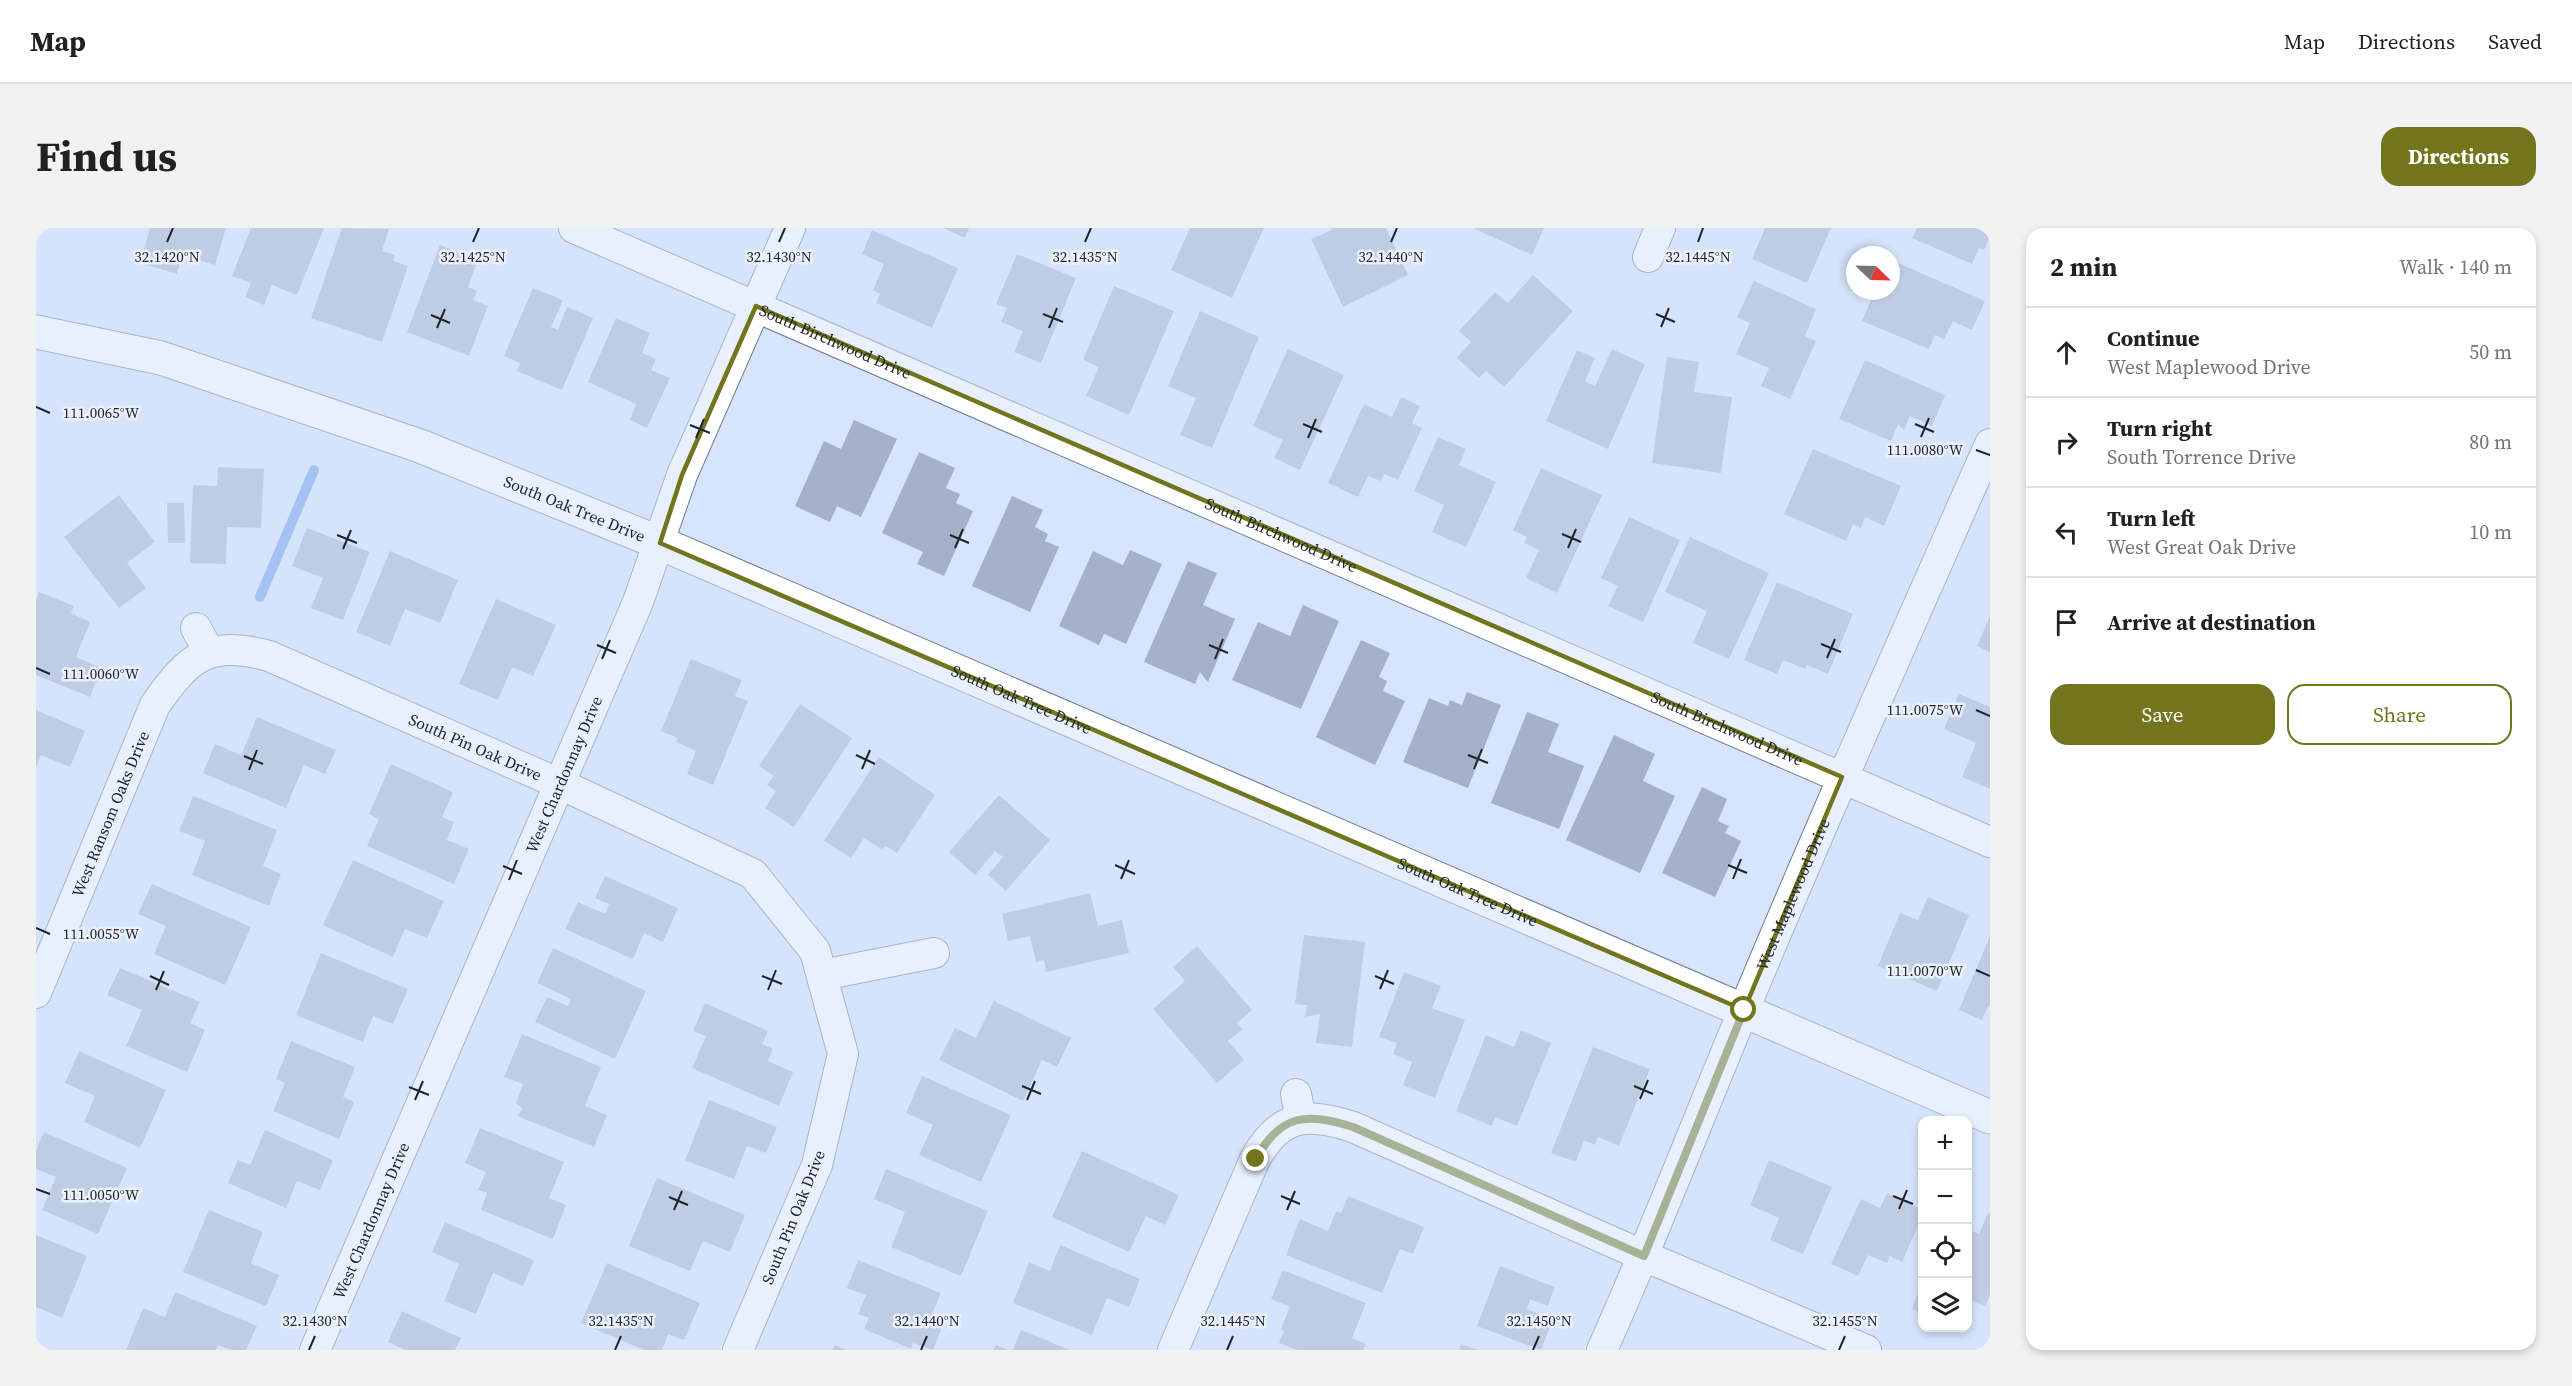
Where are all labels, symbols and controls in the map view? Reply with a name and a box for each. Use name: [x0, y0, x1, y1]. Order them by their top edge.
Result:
text: Map: [30, 22, 86, 60]
text: Map: [2284, 27, 2325, 56]
text: Directions: [2358, 27, 2455, 56]
text: Saved: [2488, 27, 2542, 56]
text: Find us: [36, 127, 177, 185]
button: Directions: [2381, 127, 2536, 186]
text: 32.1420°N: [134, 246, 200, 267]
text: 32.1425°N: [440, 246, 506, 267]
text: 32.1430°N: [746, 246, 812, 267]
text: 32.1435°N: [1052, 246, 1118, 267]
text: 32.1440°N: [1358, 246, 1424, 267]
text: 32.1445°N: [1665, 246, 1731, 267]
north arrow: [1846, 246, 1900, 300]
text: 2 min: [2050, 249, 2117, 285]
text: Walk · 140 m: [2399, 253, 2512, 281]
street label: South Birchwood Drive: [756, 299, 915, 384]
text: Continue: [2107, 323, 2200, 353]
icon: ahead: [2050, 336, 2083, 369]
text: 50 m: [2469, 338, 2512, 366]
text: West Maplewood Drive: [2107, 353, 2311, 381]
text: 111.0065°W: [63, 402, 140, 423]
text: Turn right: [2107, 413, 2212, 443]
icon: right: [2050, 426, 2083, 459]
text: 80 m: [2469, 428, 2512, 456]
text: 111.0080°W: [1887, 439, 1964, 460]
text: South Torrence Drive: [2107, 443, 2296, 471]
street label: South Oak Tree Drive: [501, 470, 649, 547]
street label: South Birchwood Drive: [1202, 492, 1361, 577]
text: Turn left: [2107, 503, 2195, 533]
icon: left: [2050, 516, 2083, 549]
text: 10 m: [2469, 518, 2512, 546]
text: West Great Oak Drive: [2107, 533, 2296, 561]
icon: arrive: [2050, 606, 2083, 639]
text: Arrive at destination: [2107, 607, 2316, 637]
street label: South Oak Tree Drive: [948, 659, 1095, 739]
text: 111.0060°W: [63, 663, 140, 684]
button: Save: [2050, 684, 2275, 745]
button: Share: [2287, 684, 2512, 745]
street label: South Birchwood Drive: [1648, 685, 1807, 771]
street label: West Chardonnay Drive: [520, 693, 607, 856]
text: 111.0075°W: [1887, 699, 1964, 720]
street label: South Pin Oak Drive: [405, 708, 545, 786]
street label: West Ransom Oaks Drive: [66, 727, 154, 900]
street label: West Maplewood Drive: [1751, 815, 1835, 974]
street label: South Oak Tree Drive: [1394, 852, 1542, 932]
text: 111.0055°W: [63, 923, 140, 944]
text: 111.0070°W: [1887, 960, 1964, 981]
route start: [1730, 996, 1756, 1022]
map controls: [1918, 1116, 1972, 1332]
button: +: [1918, 1116, 1972, 1170]
street label: West Chardonnay Drive: [327, 1139, 414, 1302]
route end: [1242, 1145, 1268, 1171]
street label: South Pin Oak Drive: [756, 1147, 830, 1287]
button: −: [1918, 1170, 1972, 1224]
text: 111.0050°W: [63, 1184, 140, 1205]
button: locate: [1918, 1224, 1972, 1278]
button: layers: [1918, 1278, 1972, 1332]
text: 32.1430°N: [282, 1310, 348, 1331]
text: 32.1435°N: [588, 1310, 654, 1331]
text: 32.1440°N: [894, 1310, 960, 1331]
text: 32.1445°N: [1200, 1310, 1266, 1331]
text: 32.1450°N: [1506, 1310, 1572, 1331]
text: 32.1455°N: [1812, 1310, 1878, 1331]

